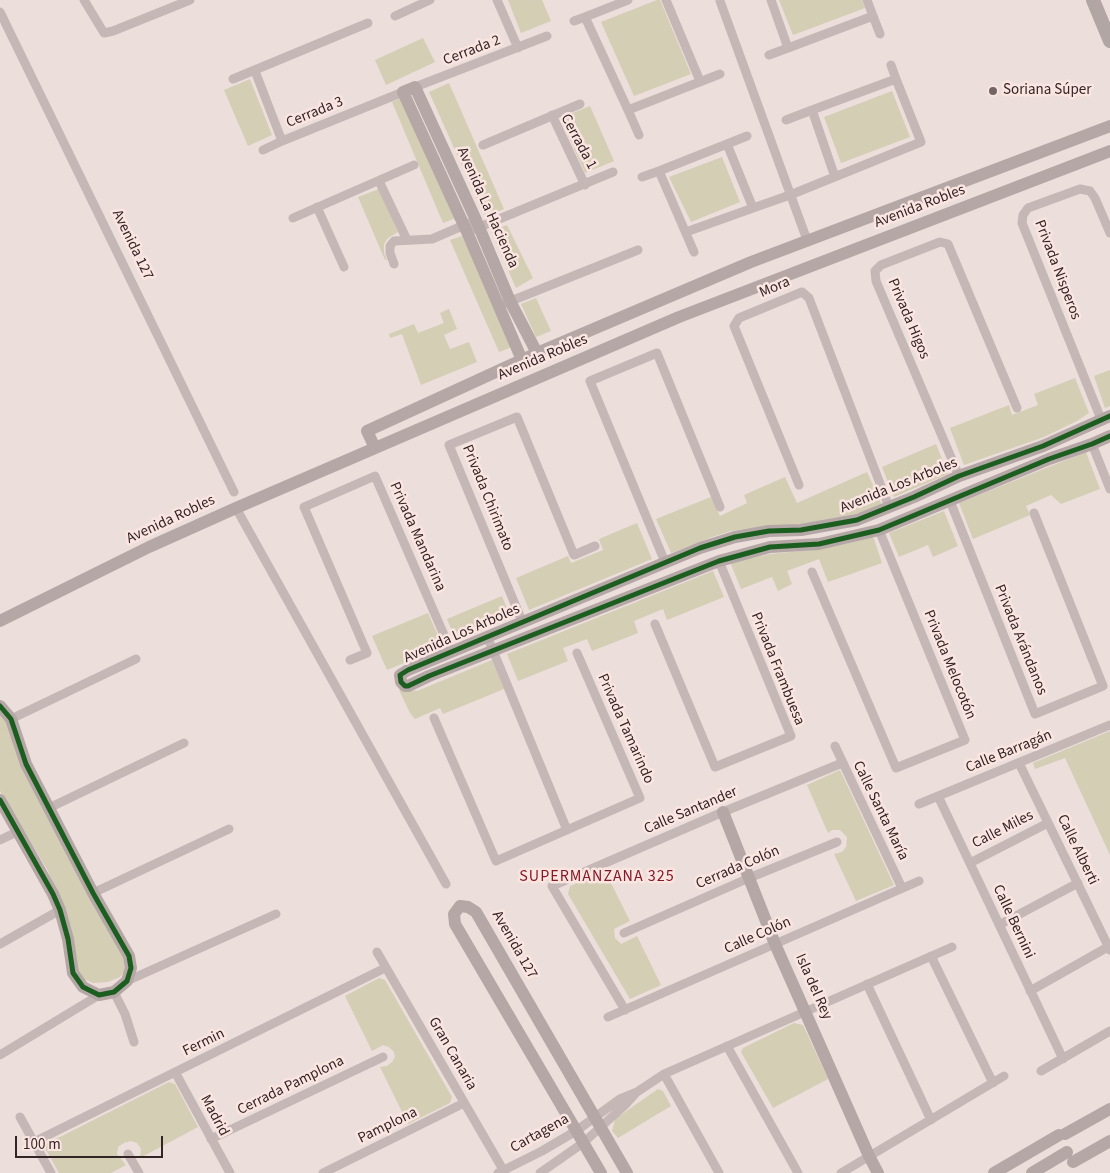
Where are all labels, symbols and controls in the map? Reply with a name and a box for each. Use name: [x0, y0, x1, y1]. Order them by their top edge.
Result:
street label: Cerrada 2: [441, 32, 503, 70]
place label: Soriana Súper: [1003, 82, 1091, 100]
marker: Soriana Súper: [987, 85, 999, 97]
street label: Cerrada 3: [284, 93, 346, 133]
street label: Cerrada 1: [556, 111, 600, 173]
street label: Avenida La Hacienda: [452, 145, 522, 271]
street label: Avenida Robles: [872, 181, 968, 233]
street label: Avenida 127: [107, 207, 157, 283]
street label: Privada Nisperos: [1030, 218, 1084, 322]
street label: Mora: [757, 274, 793, 302]
street label: Privada Higos: [883, 276, 933, 362]
street label: Avenida Robles: [495, 331, 591, 385]
street label: Privada Chirimato: [458, 442, 516, 554]
street label: Avenida Los Arboles: [838, 454, 960, 518]
street label: Privada Mandarina: [385, 480, 449, 594]
street label: Avenida Robles: [124, 492, 218, 548]
street label: Privada Arándanos: [990, 582, 1050, 698]
street label: Avenida Los Arboles: [401, 600, 523, 668]
street label: Privada Melocotón: [919, 608, 979, 722]
street label: Privada Frambuesa: [746, 610, 808, 728]
street label: Privada Tamarindo: [593, 671, 657, 787]
street label: Calle Barragán: [963, 727, 1055, 777]
street label: Calle Santa María: [848, 758, 912, 864]
street label: Calle Santander: [642, 783, 740, 839]
street label: Calle Miles: [969, 807, 1037, 853]
street label: Calle Alberti: [1052, 812, 1102, 888]
street label: Cerrada Colón: [693, 842, 783, 894]
district label: SUPERMANZANA 325: [517, 867, 677, 887]
street label: Calle Bernini: [988, 882, 1038, 962]
street label: Avenida 127: [487, 908, 541, 982]
street label: Calle Colón: [722, 913, 794, 959]
street label: Isla del Rey: [791, 951, 835, 1023]
street label: Gran Canaria: [424, 1014, 480, 1094]
street label: Fermin: [180, 1025, 228, 1061]
street label: Cerrada Pamplona: [235, 1052, 347, 1120]
street label: Madrid: [196, 1092, 232, 1140]
street label: Pamplona: [355, 1104, 421, 1148]
street label: Cartagena: [508, 1111, 572, 1157]
scale bar: [18, 1126, 165, 1158]
text: 100 m: [23, 1134, 61, 1155]

